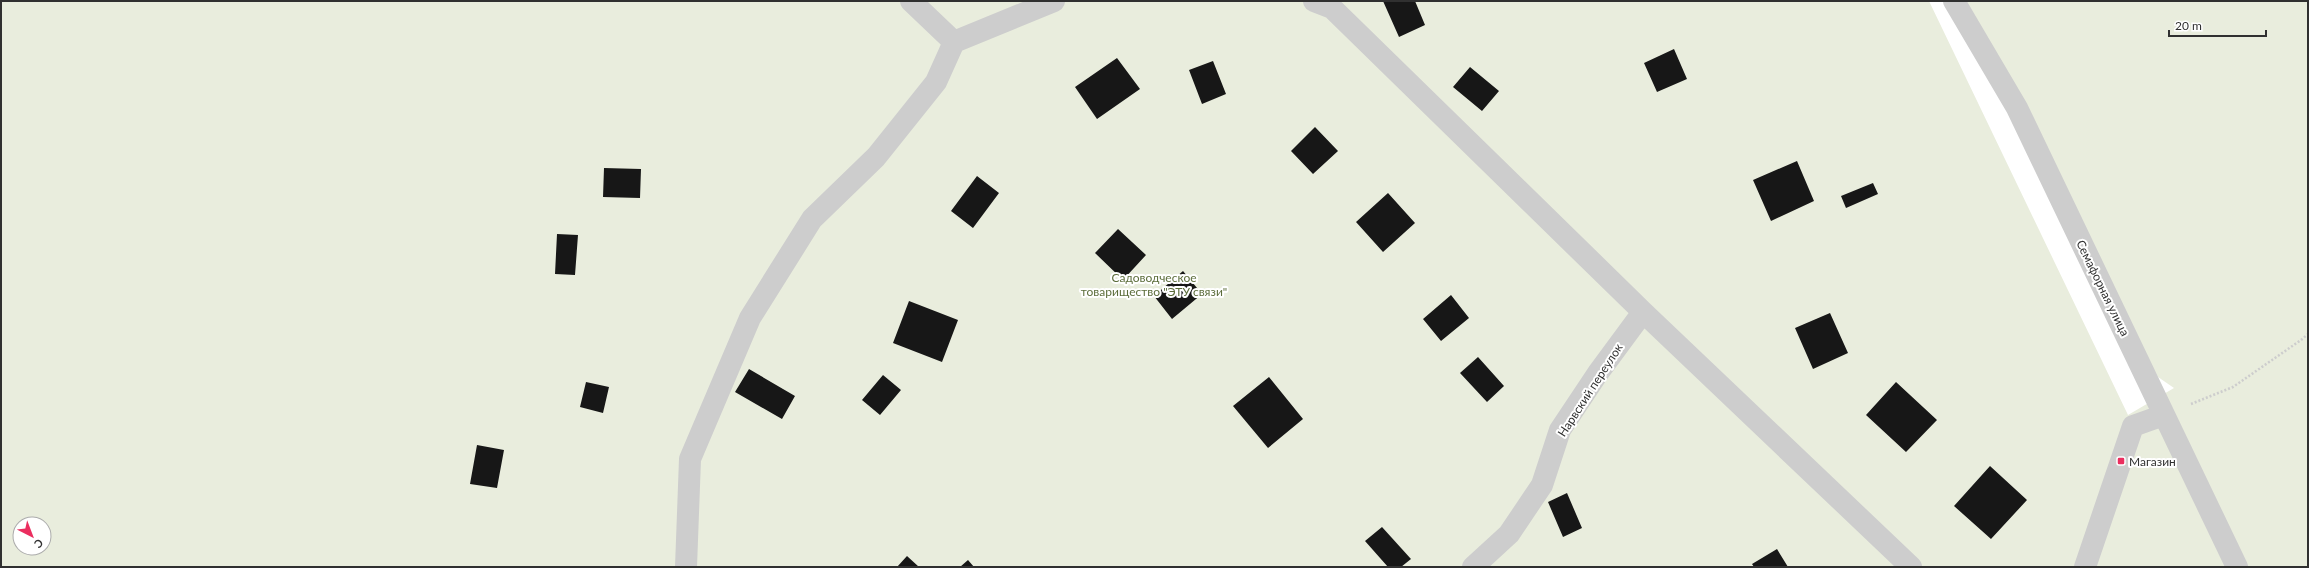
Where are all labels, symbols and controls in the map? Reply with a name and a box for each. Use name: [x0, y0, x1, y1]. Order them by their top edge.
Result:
scale bar: [2169, 12, 2266, 38]
text: 20 m: [2175, 18, 2202, 33]
street label: Семафорная улица: [2073, 237, 2133, 339]
park label: Садоводческое товарищество "ЭТУ связи": [1081, 270, 1227, 299]
street label: Нарвский переулок: [1554, 340, 1626, 439]
place label: Магазин: [2129, 454, 2176, 469]
marker: Магазин: [2116, 456, 2126, 466]
north arrow: [12, 516, 52, 556]
text: С: [31, 537, 46, 552]

